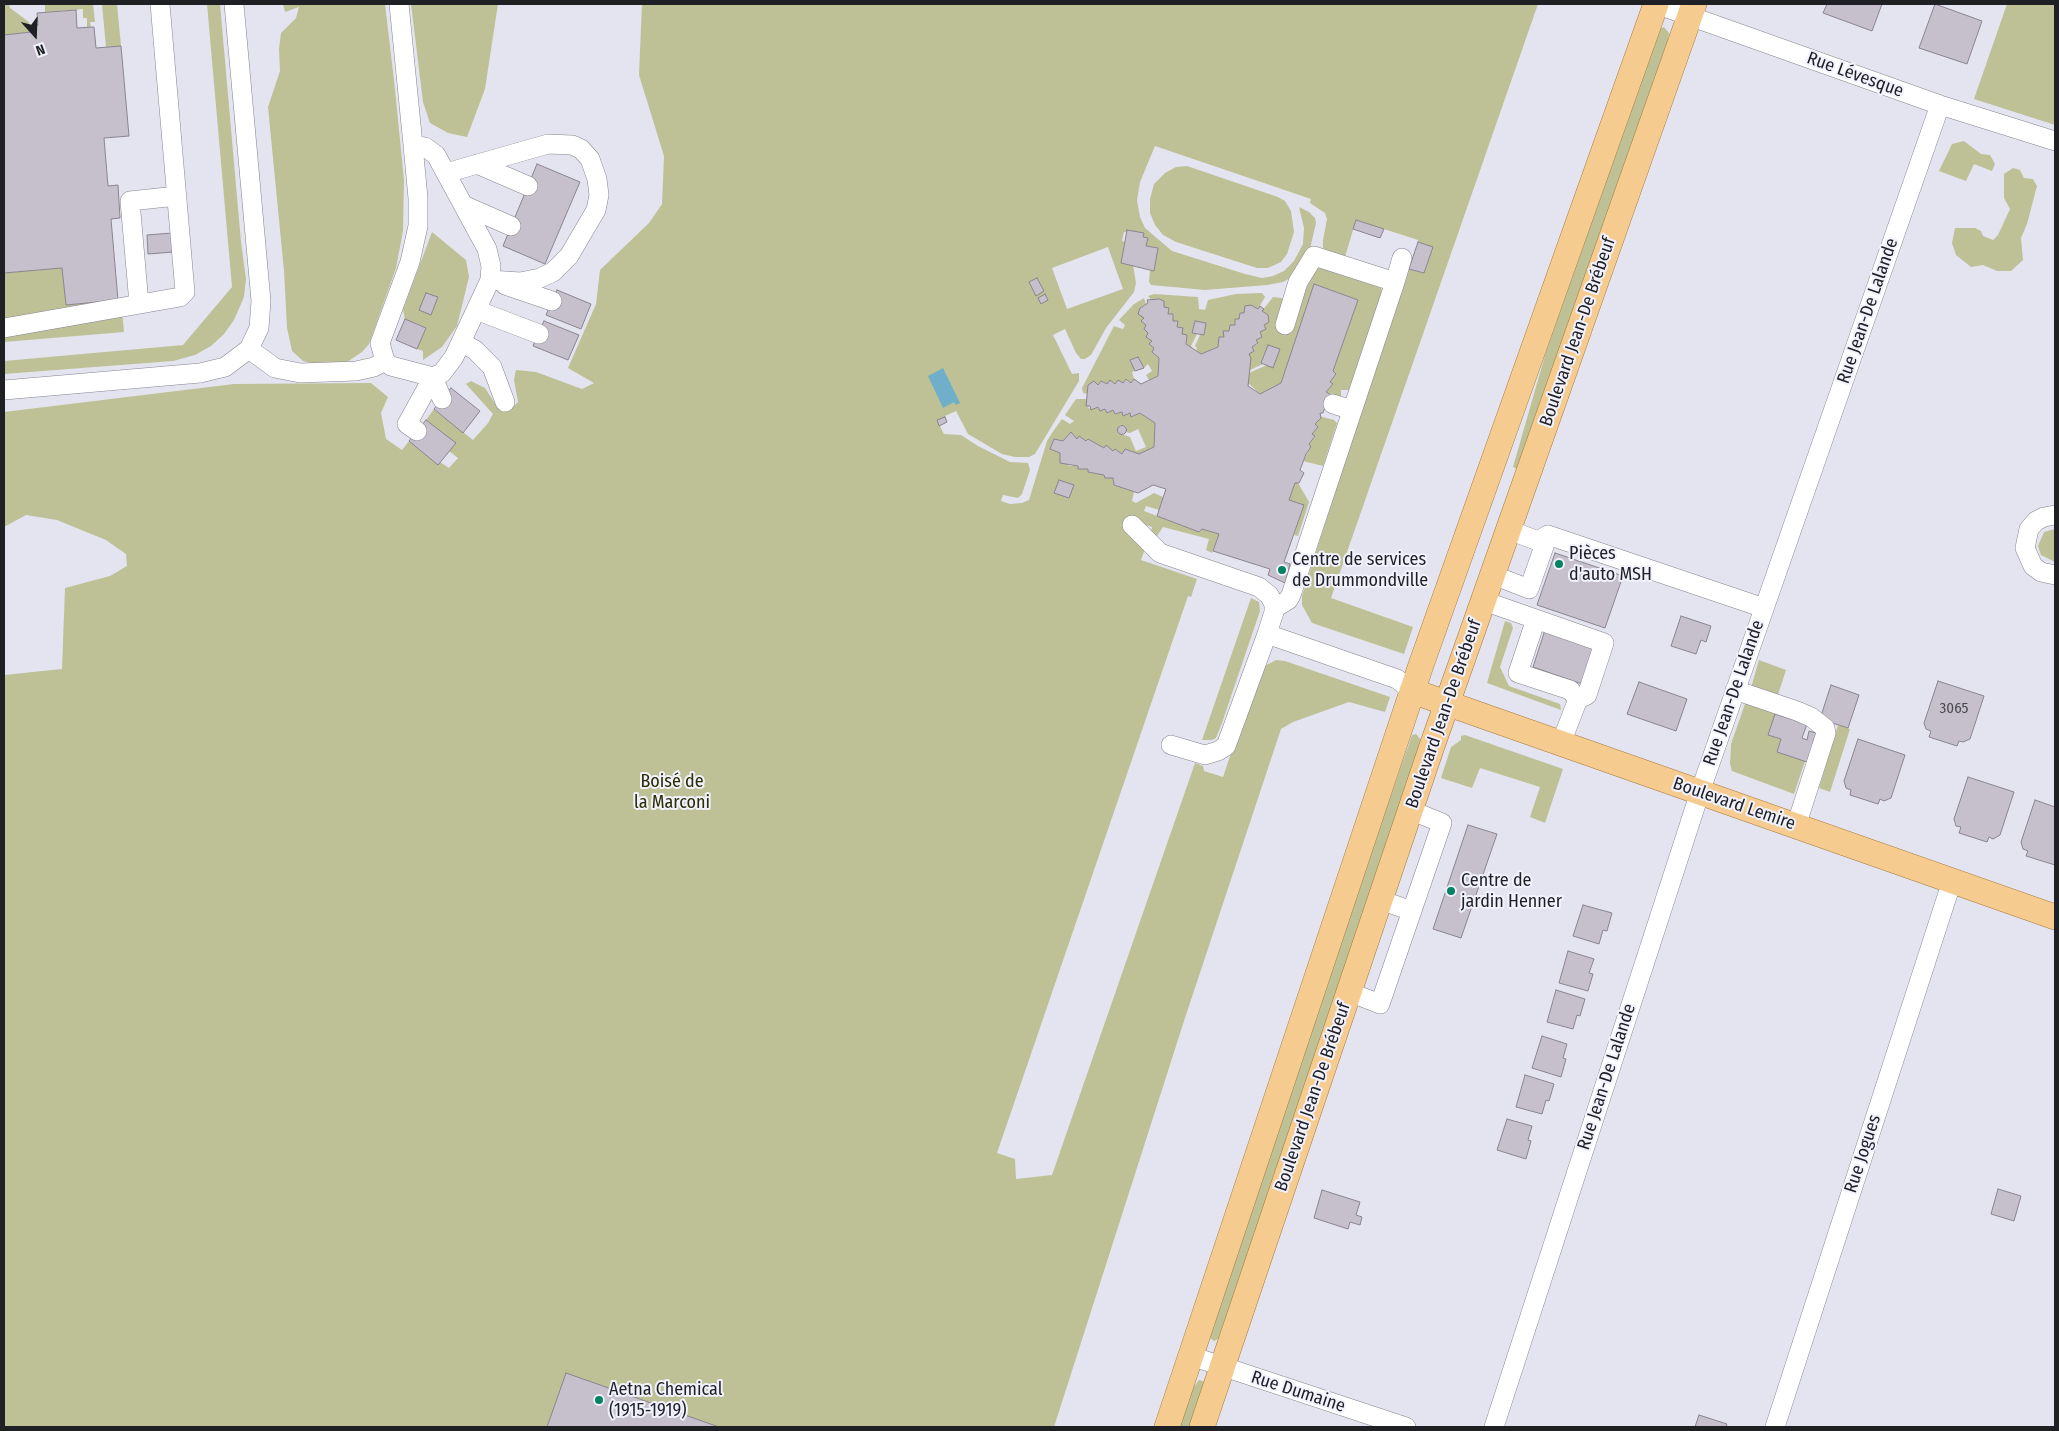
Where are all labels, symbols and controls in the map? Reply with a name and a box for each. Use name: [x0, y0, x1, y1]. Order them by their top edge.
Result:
north arrow: [10, 10, 60, 60]
text: N: [33, 40, 47, 59]
street label: Rue Lévesque: [1804, 48, 1906, 102]
street label: Boulevard Jean-De Brébeuf: [1535, 235, 1621, 429]
street label: Rue Jean-De Lalande: [1833, 235, 1903, 387]
place label: Pièces d'auto MSH: [1569, 543, 1652, 586]
place label: Centre de services de Drummondville: [1292, 549, 1428, 592]
marker: Pièces d'auto MSH: [1553, 558, 1565, 570]
marker: Centre de services de Drummondville: [1276, 564, 1288, 576]
street label: Boulevard Jean-De Brébeuf: [1401, 617, 1487, 811]
street label: Rue Jean-De Lalande: [1699, 617, 1769, 769]
house number: 3065: [1940, 700, 1968, 718]
park label: Boisé de la Marconi: [634, 771, 710, 814]
street label: Boulevard Lemire: [1670, 773, 1798, 835]
place label: Centre de jardin Henner: [1461, 870, 1562, 912]
marker: Centre de jardin Henner: [1445, 885, 1457, 897]
street label: Boulevard Jean-De Brébeuf: [1270, 1000, 1356, 1194]
street label: Rue Jean-De Lalande: [1573, 1001, 1641, 1153]
street label: Rue Jogues: [1840, 1112, 1886, 1196]
street label: Rue Dumaine: [1248, 1367, 1348, 1417]
place label: Aetna Chemical (1915-1919): [609, 1379, 722, 1422]
marker: Aetna Chemical (1915-1919): [593, 1394, 605, 1406]

